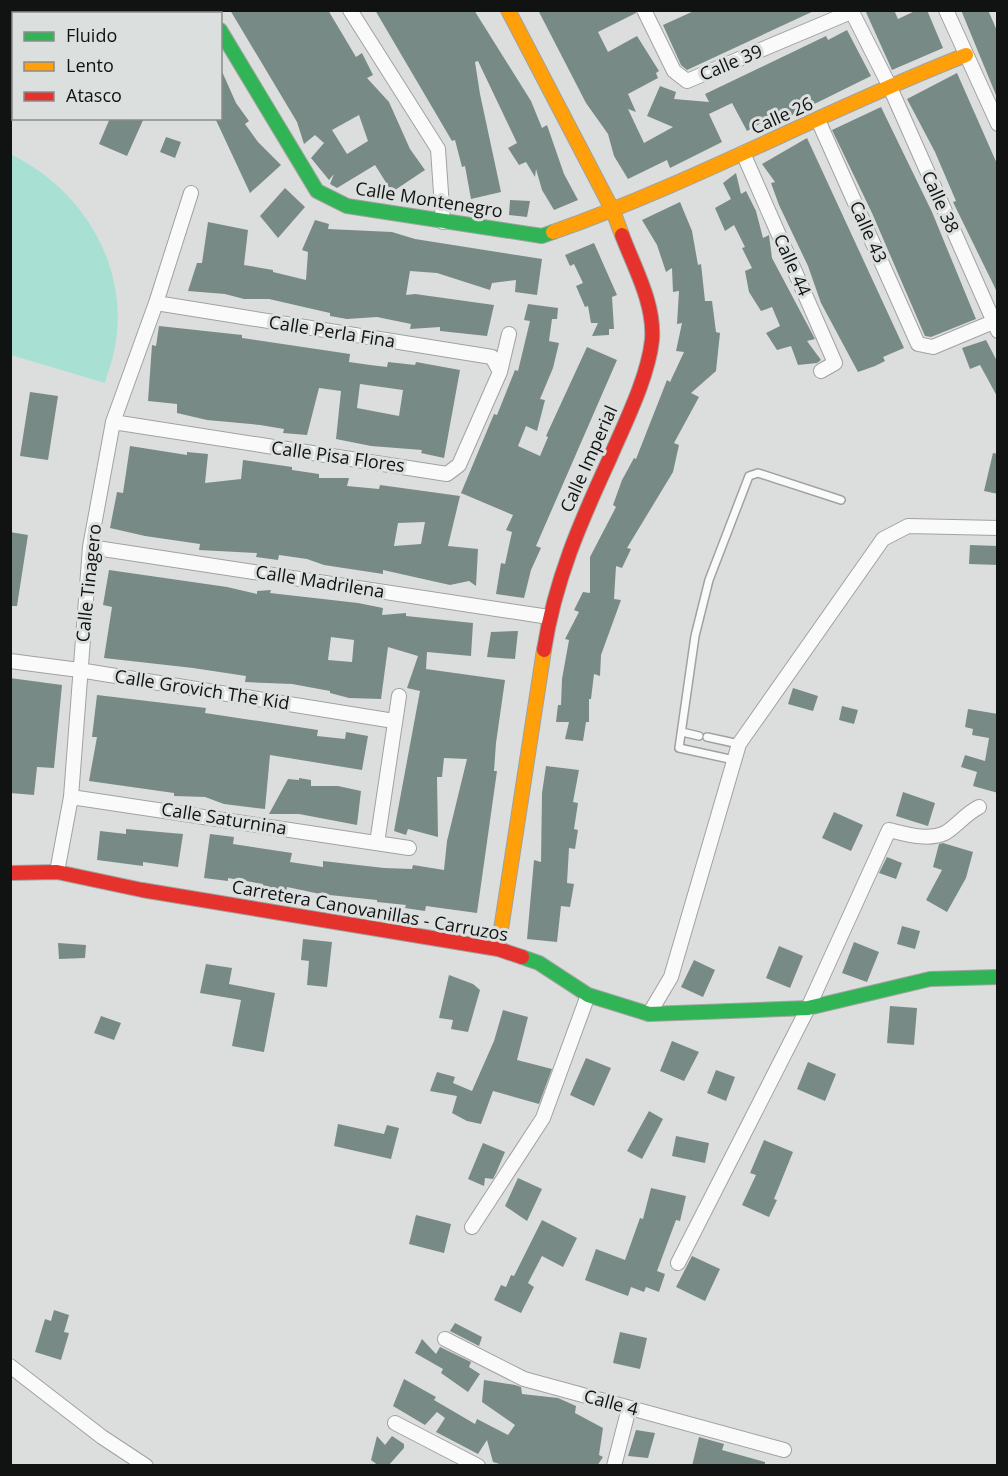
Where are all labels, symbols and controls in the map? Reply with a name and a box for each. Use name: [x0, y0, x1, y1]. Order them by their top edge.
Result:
legend: [12, 12, 222, 120]
text: Fluido: [66, 23, 117, 47]
street label: Calle 39: [696, 38, 766, 86]
text: Lento: [66, 53, 114, 77]
text: Atasco: [66, 83, 122, 107]
street label: Calle 26: [747, 91, 817, 139]
street label: Calle 38: [917, 167, 965, 237]
street label: Calle Montenegro: [354, 176, 505, 223]
street label: Calle 43: [845, 197, 893, 267]
street label: Calle 44: [769, 230, 817, 300]
street label: Calle Perla Fina: [267, 309, 397, 353]
street label: Calle Imperial: [554, 401, 622, 516]
street label: Calle Pisa Flores: [270, 435, 406, 477]
street label: Calle Tinagero: [70, 523, 106, 643]
street label: Calle Madrilena: [254, 559, 386, 603]
street label: Calle Grovich The Kid: [113, 663, 291, 715]
street label: Calle Saturnina: [160, 796, 289, 840]
street label: Carretera Canovanillas - Carruzos: [230, 874, 510, 946]
street label: Calle 4: [581, 1383, 641, 1421]

